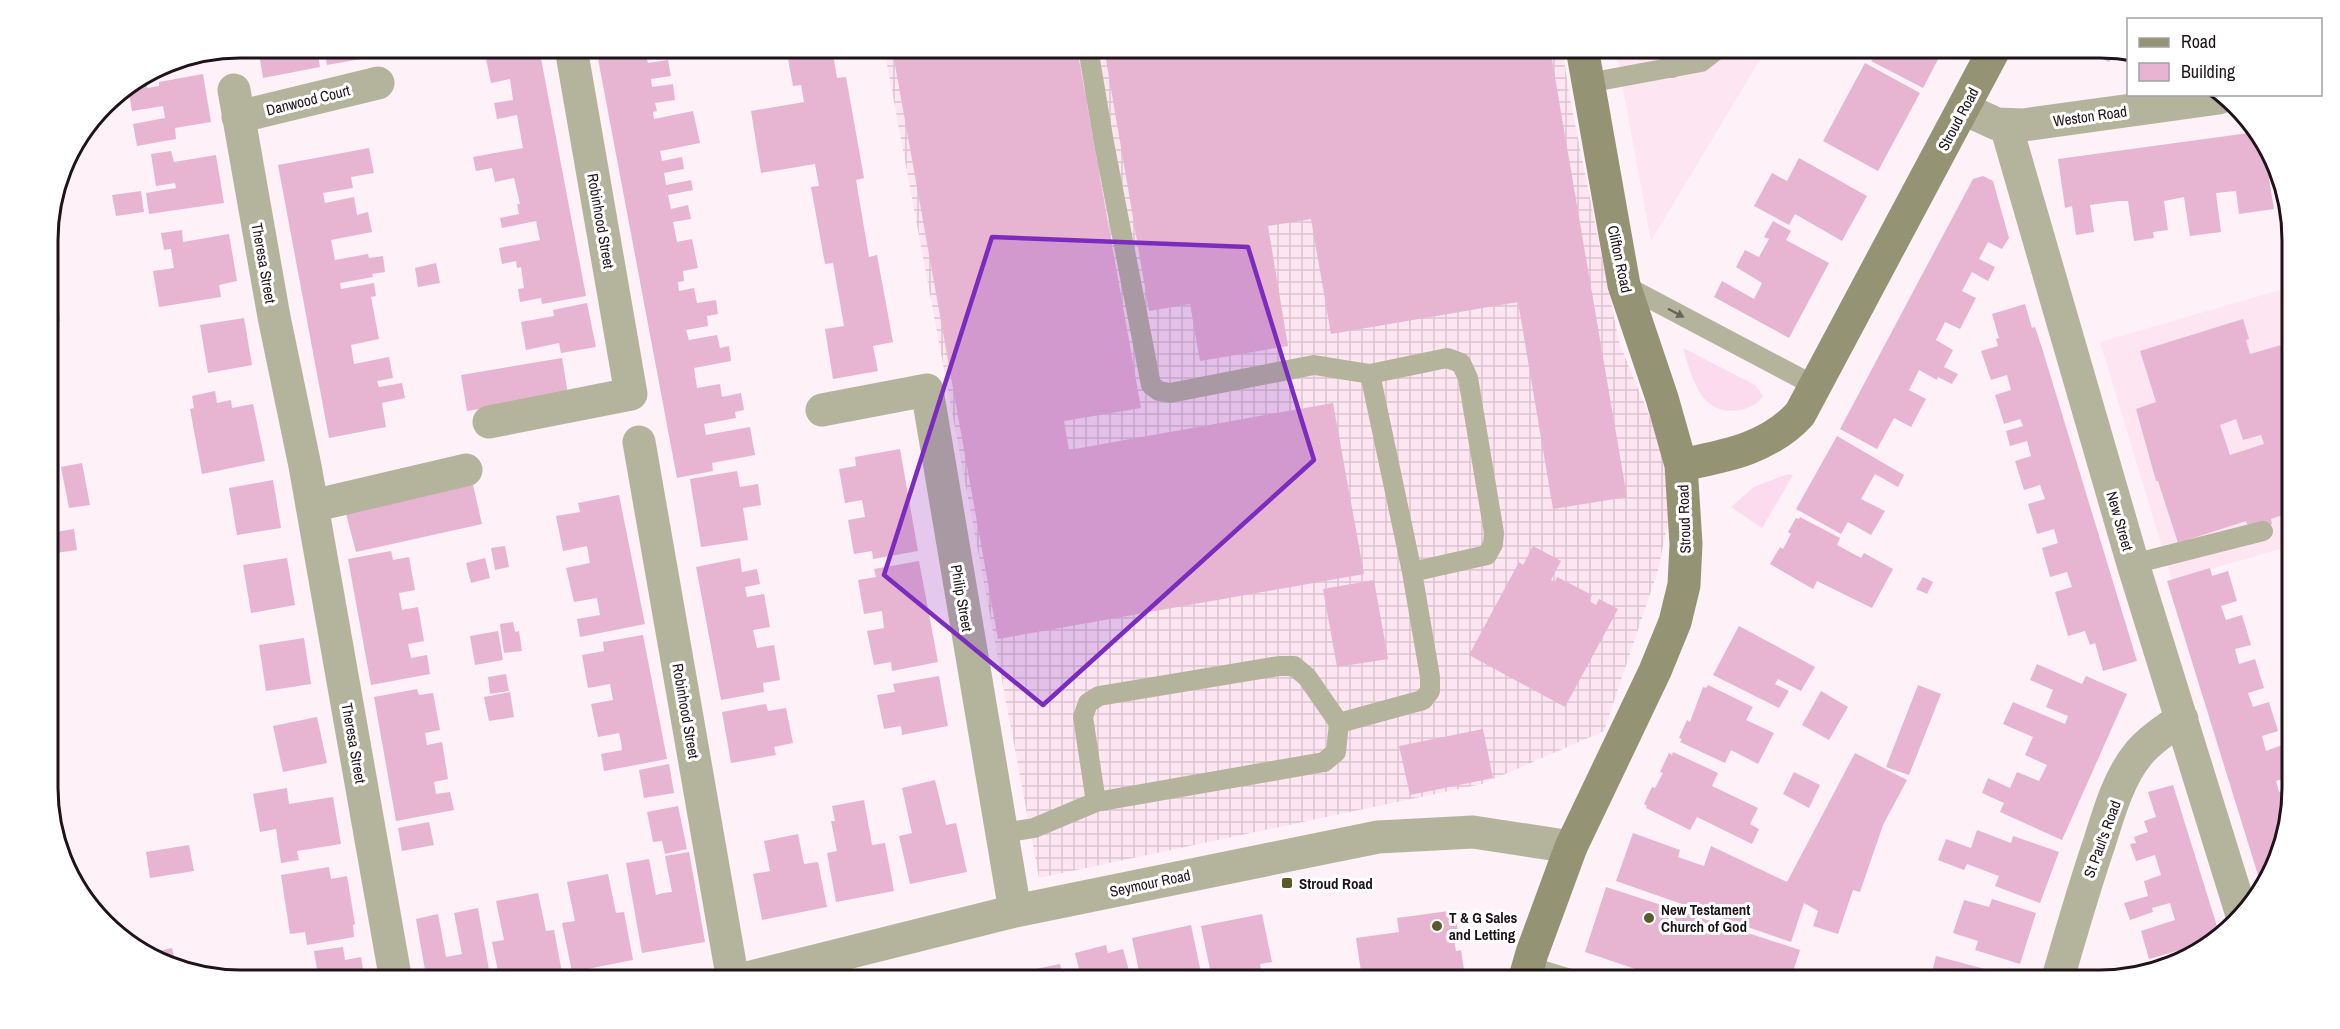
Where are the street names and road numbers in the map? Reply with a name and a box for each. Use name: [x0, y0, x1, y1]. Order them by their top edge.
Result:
street label: Danwood Court: [264, 79, 353, 121]
street label: Stroud Road: [1933, 84, 1983, 154]
street label: Weston Road: [2052, 100, 2128, 132]
street label: Robinhood Street: [582, 172, 620, 271]
street label: Theresa Street: [247, 221, 282, 305]
street label: Clifton Road: [1603, 223, 1637, 295]
street label: Stroud Road: [1672, 484, 1696, 554]
street label: New Street: [2102, 489, 2139, 554]
street label: Philip Street: [946, 563, 978, 634]
street label: Robinhood Street: [667, 662, 705, 761]
street label: Theresa Street: [337, 701, 372, 785]
street label: St Paul's Road: [2078, 797, 2126, 881]
street label: Seymour Road: [1108, 864, 1192, 902]

